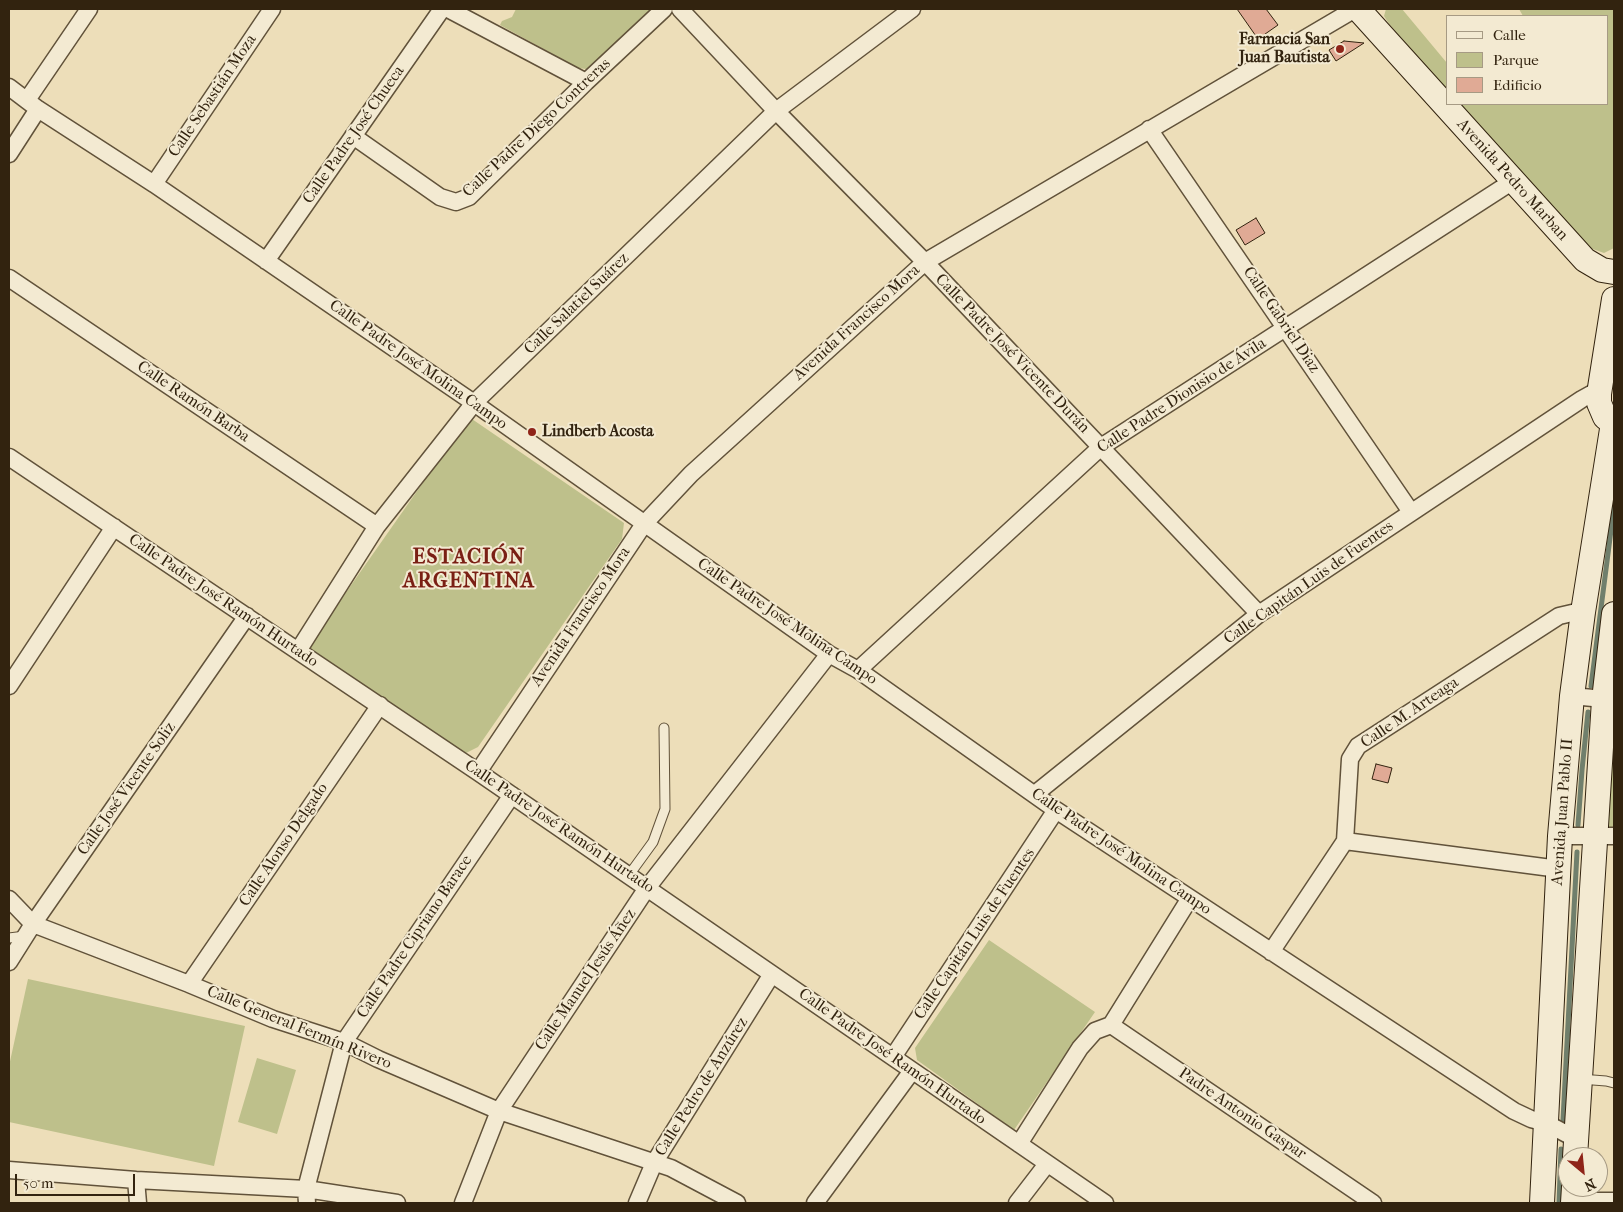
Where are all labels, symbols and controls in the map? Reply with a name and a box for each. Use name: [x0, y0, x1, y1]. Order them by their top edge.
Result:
legend: [1446, 15, 1608, 105]
text: Calle: [1493, 26, 1526, 44]
place label: Farmacia San Juan Bautista: [1239, 30, 1330, 68]
street label: Calle Sebastián Moza: [165, 31, 261, 161]
marker: Farmacia San Juan Bautista: [1334, 43, 1346, 55]
text: Parque: [1493, 51, 1539, 69]
street label: Calle Padre Diego Contreras: [459, 54, 615, 202]
street label: Calle Padre José Chueca: [299, 62, 409, 208]
text: Edificio: [1493, 76, 1542, 94]
street label: Avenida Pedro Marban: [1452, 115, 1572, 245]
street label: Calle Salatiel Suárez: [521, 249, 633, 359]
street label: Avenida Francisco Mora: [790, 261, 924, 385]
street label: Calle Gabriel Diaz: [1238, 263, 1324, 377]
street label: Calle Padre José Vicente Durán: [931, 270, 1093, 438]
street label: Calle Padre José Molina Campo: [325, 296, 511, 434]
street label: Calle Padre Dionisio de Ávila: [1094, 334, 1270, 458]
street label: Calle Ramón Barba: [133, 357, 253, 447]
place label: Lindberb Acosta: [542, 422, 654, 442]
marker: Lindberb Acosta: [526, 426, 538, 438]
street label: Calle Capitán Luis de Fuentes: [1221, 517, 1397, 649]
street label: Calle Padre José Ramón Hurtado: [125, 530, 321, 672]
street label: Avenida Francisco Mora: [527, 544, 635, 690]
district label: ESTACIÓN ARGENTINA: [402, 545, 536, 595]
street label: Calle Padre José Molina Campo: [693, 555, 881, 689]
street label: Calle M. Arteaga: [1358, 673, 1462, 753]
street label: Calle José Vicente Soliz: [74, 719, 180, 859]
street label: Avenida Juan Pablo II: [1548, 738, 1578, 886]
street label: Calle Padre José Ramón Hurtado: [461, 756, 657, 898]
street label: Calle Alonso Delgado: [236, 780, 332, 910]
street label: Calle Padre José Molina Campo: [1027, 785, 1215, 919]
street label: Calle Capitán Luis de Fuentes: [910, 845, 1040, 1023]
street label: Calle Padre Cipriano Barace: [353, 852, 477, 1022]
street label: Calle Manuel Jesús Áñez: [531, 906, 641, 1054]
street label: Calle General Fermín Rivero: [204, 982, 394, 1074]
street label: Calle Padre José Ramón Hurtado: [795, 985, 989, 1129]
street label: Calle Pedro de Anzúrez: [651, 1014, 753, 1160]
street label: Padre Antonio Gaspar: [1175, 1064, 1309, 1164]
north arrow: [1558, 1147, 1608, 1197]
scale bar: [18, 1164, 138, 1196]
text: 50 m: [23, 1174, 53, 1192]
text: N: [1581, 1175, 1598, 1195]

